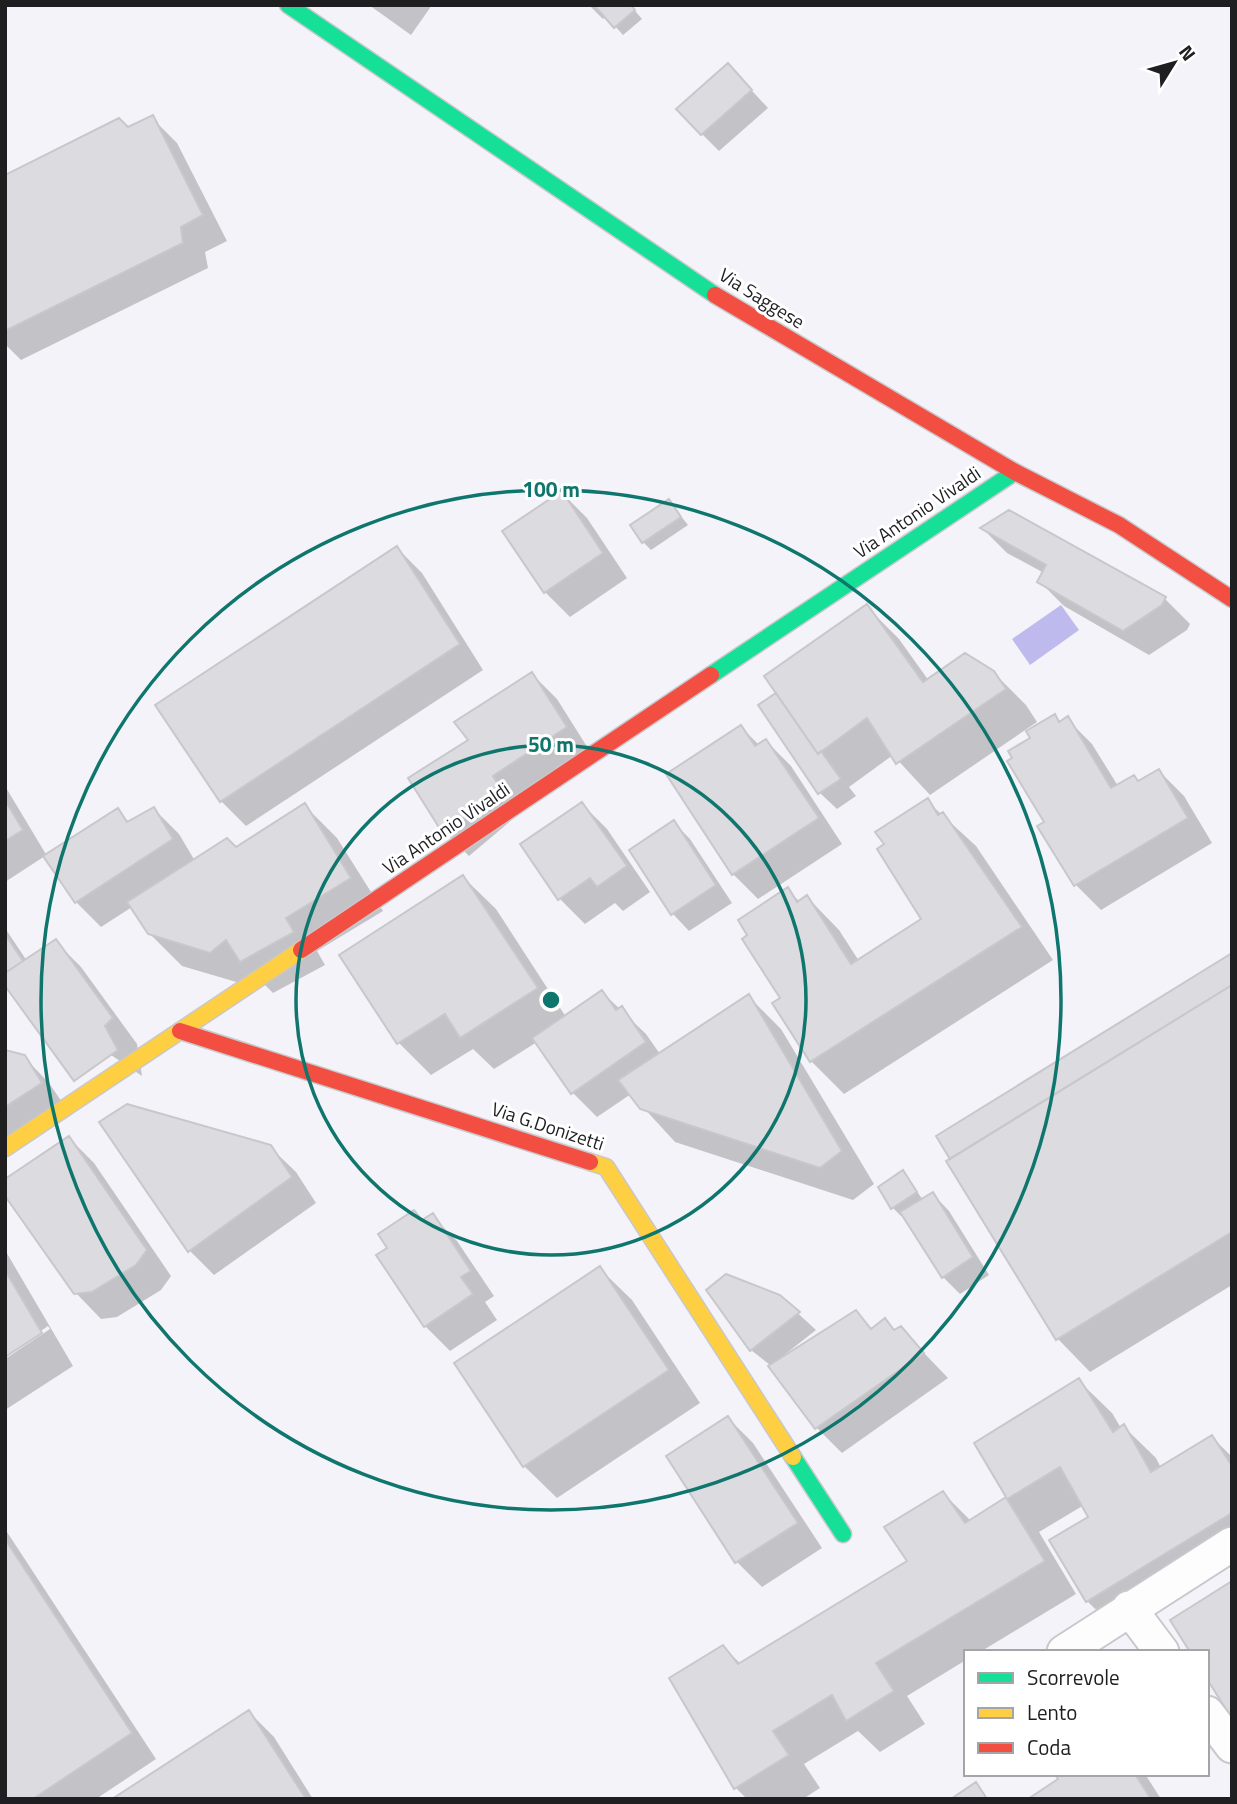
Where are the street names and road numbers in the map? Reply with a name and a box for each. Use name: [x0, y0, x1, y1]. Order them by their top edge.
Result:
street label: Via Saggese: [714, 260, 811, 335]
street label: Via Antonio Vivaldi: [847, 458, 986, 565]
street label: Via Antonio Vivaldi: [376, 774, 515, 881]
street label: Via G.Donizetti: [488, 1094, 608, 1157]

